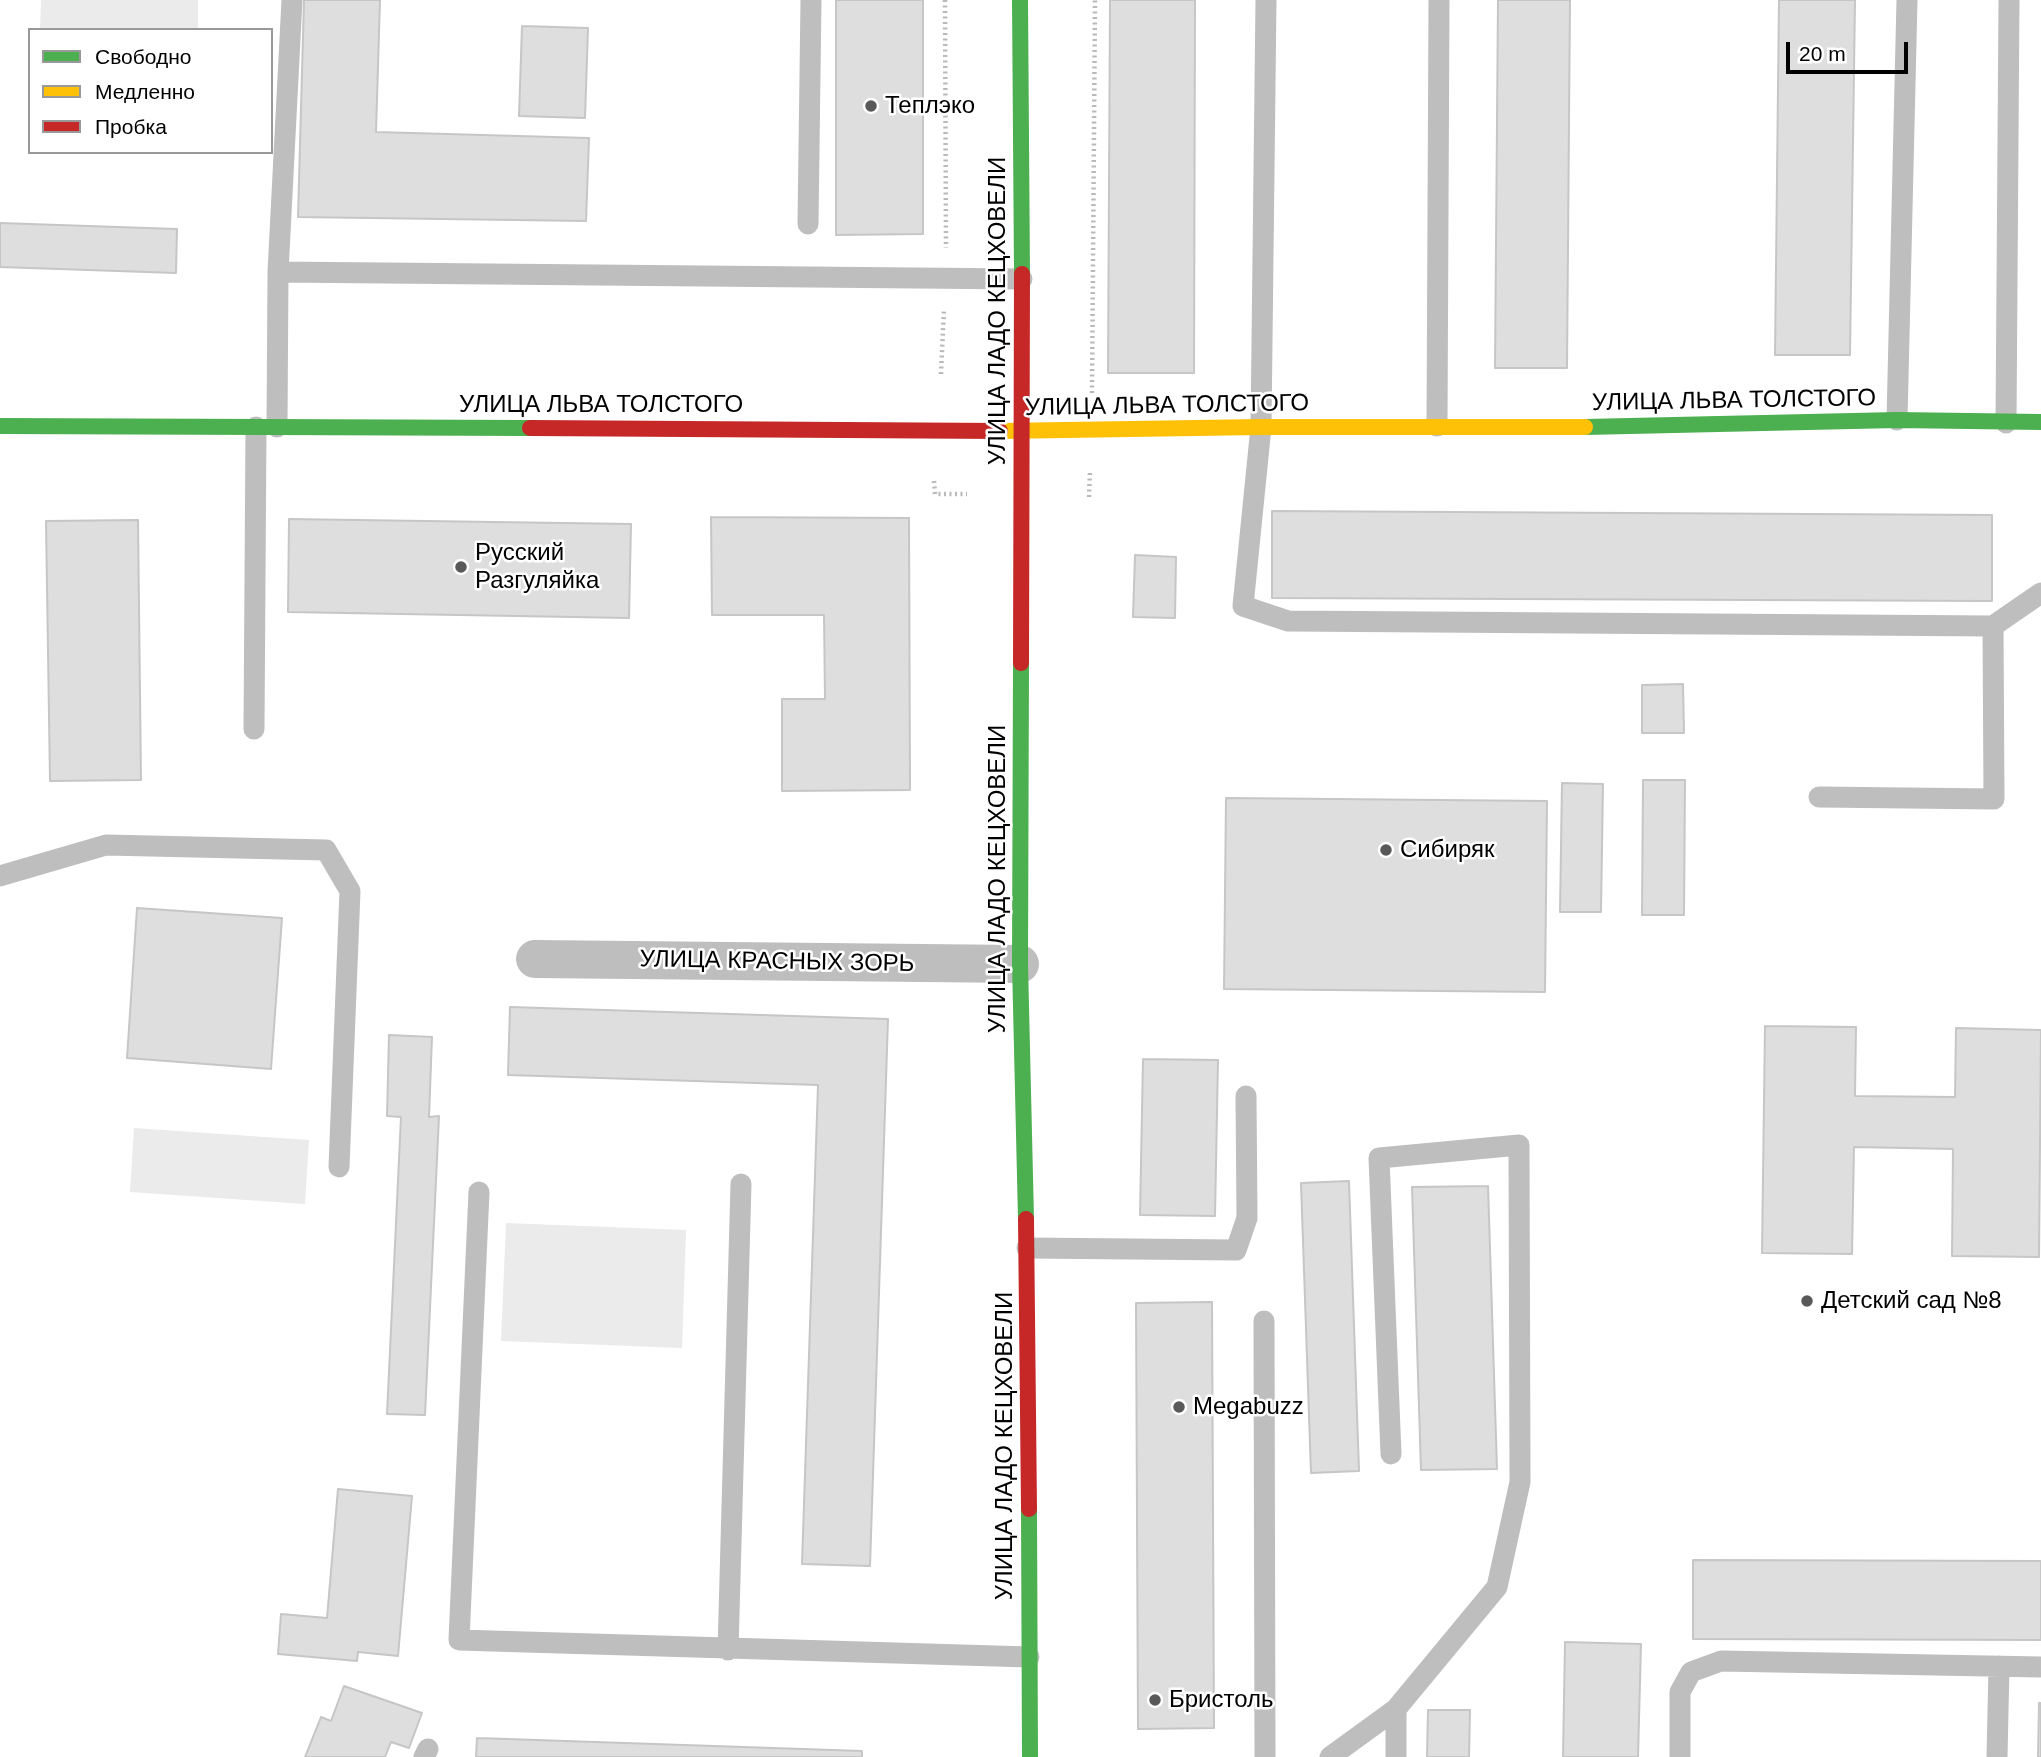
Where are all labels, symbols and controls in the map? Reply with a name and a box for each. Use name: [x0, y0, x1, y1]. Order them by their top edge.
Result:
legend: [28, 28, 273, 154]
scale bar: [1789, 28, 1912, 72]
text: 20 m: [1799, 42, 1846, 65]
text: Свободно: [95, 45, 192, 68]
text: Медленно: [95, 80, 195, 103]
place label: Теплэко: [885, 92, 975, 120]
marker: Теплэко: [863, 98, 879, 114]
text: Пробка: [95, 115, 167, 138]
street label: УЛИЦА ЛАДО КЕЦХОВЕЛИ: [984, 157, 1012, 465]
street label: УЛИЦА ЛЬВА ТОЛСТОГО: [1592, 384, 1876, 418]
street label: УЛИЦА ЛЬВА ТОЛСТОГО: [1025, 389, 1309, 423]
street label: УЛИЦА ЛЬВА ТОЛСТОГО: [459, 391, 743, 419]
place label: Русский Разгуляйка: [475, 539, 599, 595]
marker: Русский Разгуляйка: [453, 559, 469, 575]
street label: УЛИЦА ЛАДО КЕЦХОВЕЛИ: [984, 725, 1012, 1033]
place label: Сибиряк: [1400, 836, 1494, 864]
marker: Сибиряк: [1378, 842, 1394, 858]
street label: УЛИЦА КРАСНЫХ ЗОРЬ: [639, 945, 915, 979]
place label: Детский сад №8: [1821, 1287, 2002, 1315]
street label: УЛИЦА ЛАДО КЕЦХОВЕЛИ: [991, 1292, 1019, 1600]
marker: Детский сад №8: [1799, 1293, 1815, 1309]
place label: Megabuzz: [1193, 1393, 1304, 1421]
marker: Megabuzz: [1171, 1399, 1187, 1415]
place label: Бристоль: [1169, 1686, 1274, 1714]
marker: Бристоль: [1147, 1692, 1163, 1708]

